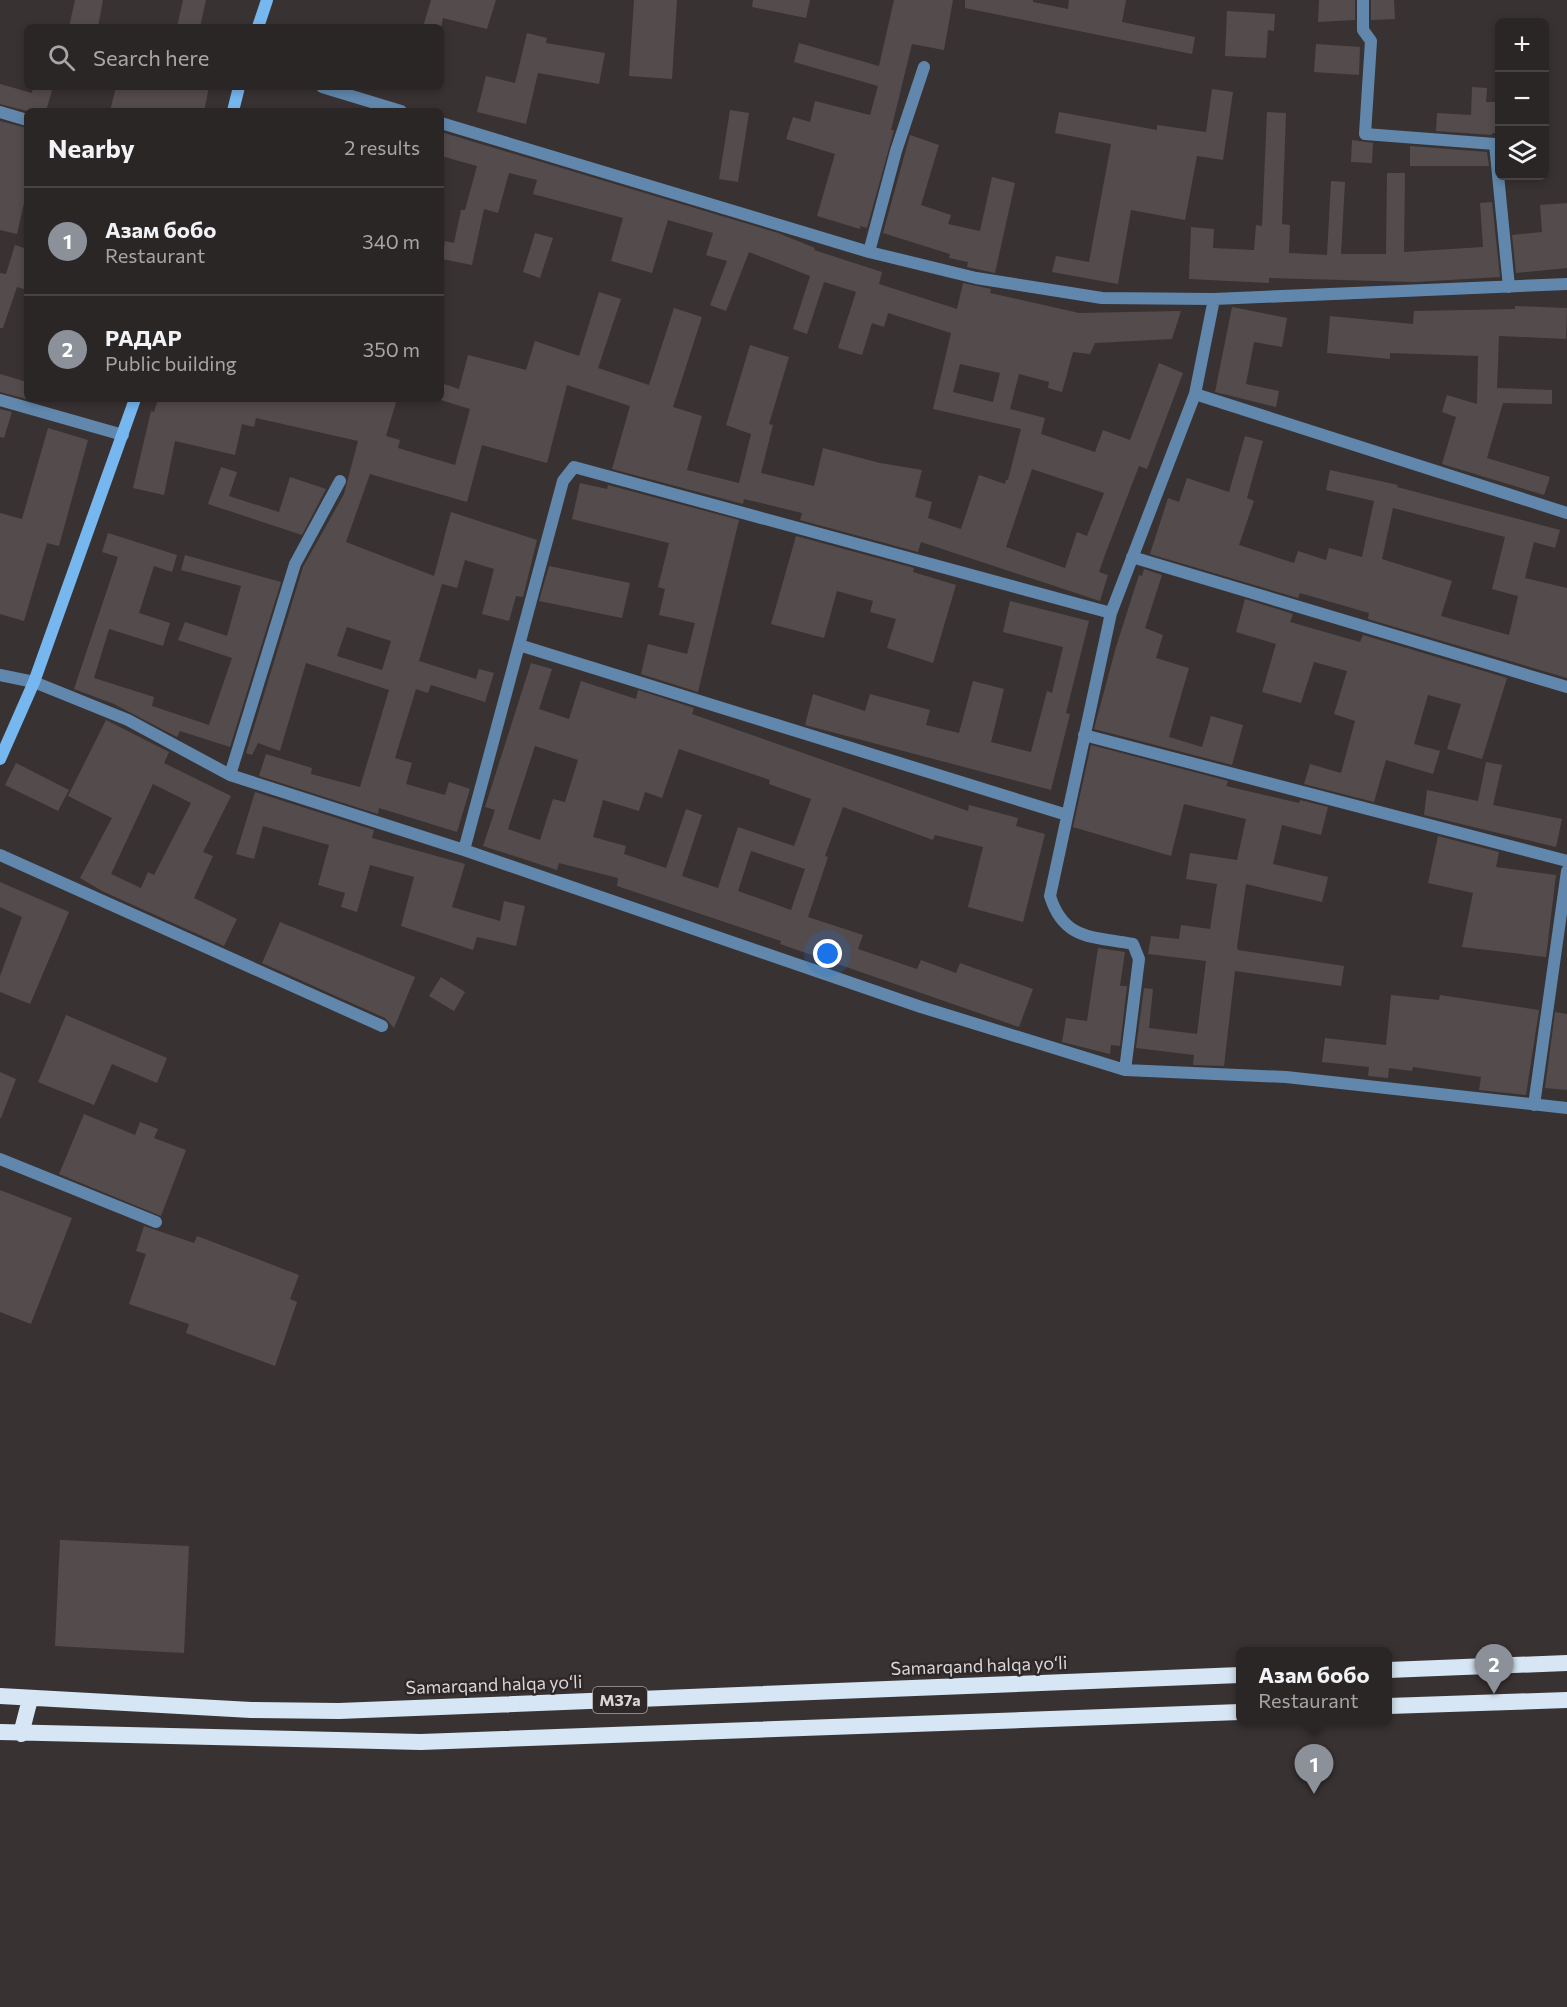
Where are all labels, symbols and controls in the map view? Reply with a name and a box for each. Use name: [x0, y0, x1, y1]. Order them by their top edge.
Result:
map controls: [1495, 18, 1549, 180]
button: +: [1495, 18, 1549, 72]
search box: [24, 24, 444, 90]
icon: search: [45, 41, 78, 74]
text: Search here: [93, 44, 209, 71]
button: −: [1495, 72, 1549, 126]
button: layers: [1495, 126, 1549, 180]
text: Nearby: [48, 132, 135, 163]
text: 2 results: [344, 135, 420, 159]
text: Азам бобо: [105, 216, 216, 243]
text: 1: [63, 229, 72, 253]
text: 340 m: [362, 229, 420, 253]
text: Restaurant: [105, 243, 205, 267]
text: РАДАР: [105, 324, 182, 351]
text: 2: [62, 337, 73, 361]
text: 350 m: [363, 337, 420, 361]
text: Public building: [105, 351, 237, 375]
your location: [813, 939, 842, 968]
pin: 2: [1474, 1644, 1514, 1694]
popup: [1236, 1647, 1392, 1725]
street label: Samarqand halqa yoʻli: [890, 1651, 1068, 1679]
text: Азам бобо: [1258, 1661, 1370, 1688]
street label: Samarqand halqa yoʻli: [405, 1670, 583, 1698]
road number: M37a: [593, 1687, 647, 1713]
text: Restaurant: [1258, 1688, 1358, 1712]
pin: 1: [1294, 1744, 1334, 1794]

